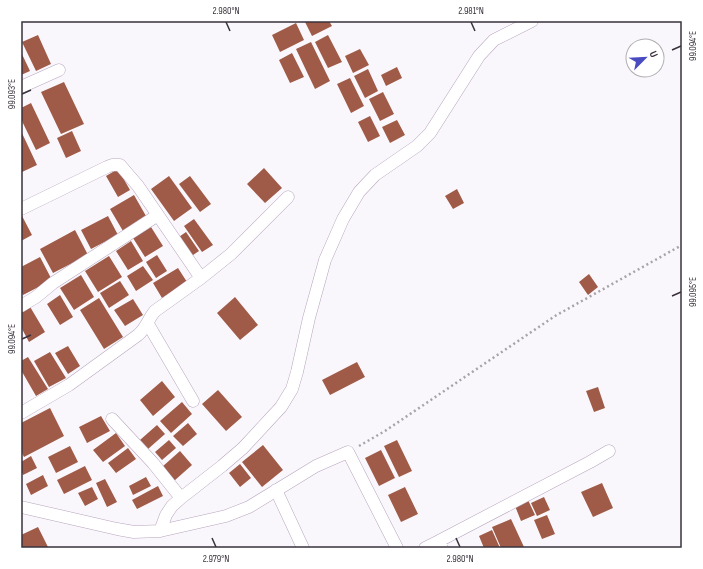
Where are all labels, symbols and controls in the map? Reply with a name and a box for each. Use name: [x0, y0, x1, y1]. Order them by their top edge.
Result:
text: 2.980°N: [212, 5, 240, 17]
text: 2.981°N: [458, 5, 484, 17]
text: 99.094°E: [687, 31, 699, 61]
north arrow: [625, 38, 665, 78]
text: U: [647, 49, 661, 60]
text: 99.093°E: [6, 79, 18, 109]
text: 99.095°E: [687, 277, 699, 307]
text: 99.094°E: [6, 324, 18, 354]
text: 2.979°N: [203, 553, 229, 565]
text: 2.980°N: [446, 553, 474, 565]

